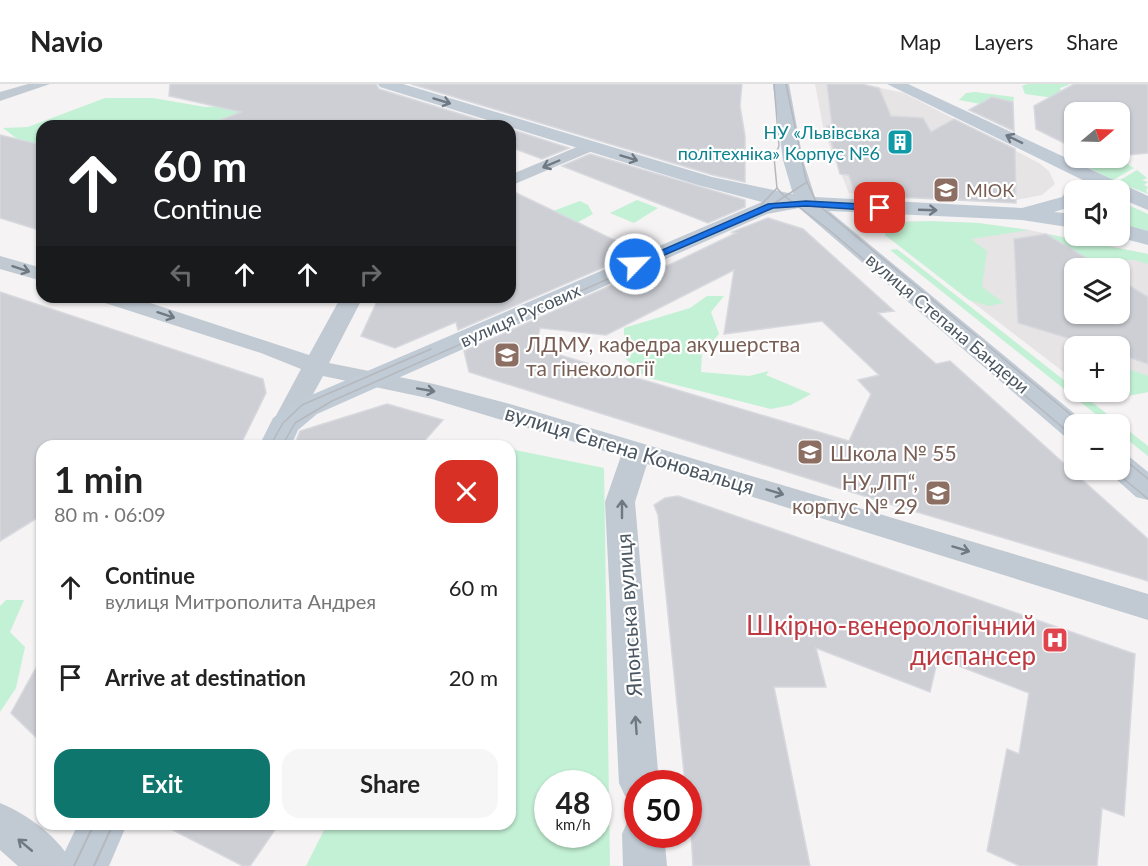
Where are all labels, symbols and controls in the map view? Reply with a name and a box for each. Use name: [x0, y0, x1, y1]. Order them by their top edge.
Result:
text: Navio: [30, 24, 103, 58]
text: Map: [900, 29, 941, 54]
text: Layers: [974, 29, 1033, 54]
text: Share: [1066, 29, 1118, 54]
one-way arrow: [432, 96, 451, 107]
north arrow: [1064, 102, 1130, 168]
map controls: [1064, 102, 1130, 480]
place label: НУ «Львівська політехніка» Корпус №6: [678, 121, 880, 164]
building icon: НУ «Львівська політехніка» Корпус №6: [885, 127, 915, 157]
one-way arrow: [1005, 133, 1023, 145]
text: 60 m: [153, 141, 247, 191]
icon: ahead: [54, 144, 132, 222]
one-way arrow: [619, 153, 638, 164]
one-way arrow: [542, 159, 560, 170]
school or university icon: МІОК: [931, 175, 961, 205]
place label: МІОК: [966, 179, 1014, 201]
button: sound: [1064, 180, 1130, 246]
pin: [854, 182, 905, 233]
icon: arrive: [863, 191, 896, 224]
text: Continue: [153, 192, 262, 225]
one-way arrow: [917, 205, 937, 216]
position arrow: [603, 232, 667, 296]
street label: вулиця Степана Бандери: [862, 248, 1034, 398]
icon: left: [165, 258, 198, 291]
icon: ahead: [228, 258, 261, 291]
icon: ahead: [291, 258, 324, 291]
icon: right: [354, 258, 387, 291]
button: layers: [1064, 258, 1130, 324]
one-way arrow: [11, 264, 30, 275]
street label: вулиця Русових: [457, 279, 583, 351]
one-way arrow: [156, 310, 175, 321]
place label: ЛДМУ, кафедра акушерства та гінекології: [525, 331, 800, 380]
button: +: [1064, 336, 1130, 402]
school or university icon: ЛДМУ, кафедра акушерства та гінекології: [492, 340, 522, 370]
one-way arrow: [416, 385, 436, 396]
street label: вулиця Євгена Коновальця: [502, 399, 758, 499]
button: −: [1064, 414, 1130, 480]
school or university icon: Школа № 55: [795, 437, 825, 467]
place label: Школа № 55: [830, 440, 957, 465]
text: 1 min: [54, 457, 143, 501]
button: close: [435, 460, 498, 523]
place label: НУ„ЛП“, корпус № 29: [792, 469, 918, 518]
school or university icon: НУ„ЛП“, корпус № 29: [923, 478, 953, 508]
one-way arrow: [765, 487, 784, 498]
one-way arrow: [616, 500, 628, 520]
text: 80 m · 06:09: [54, 502, 166, 526]
street label: Японська вулиця: [610, 533, 646, 698]
one-way arrow: [951, 545, 970, 556]
text: Continue: [105, 562, 195, 589]
icon: ahead: [54, 571, 87, 604]
text: 60 m: [449, 574, 498, 601]
text: вулиця Митрополита Андрея: [105, 589, 376, 613]
place label: Шкірно-венерологічний диспансер: [746, 609, 1036, 671]
hospital icon: Шкірно-венерологічний диспансер: [1040, 625, 1070, 655]
icon: arrive: [54, 661, 87, 694]
text: Arrive at destination: [105, 664, 306, 691]
text: 20 m: [449, 664, 498, 691]
one-way arrow: [630, 715, 641, 735]
button: Exit: [54, 749, 270, 818]
button: Share: [282, 749, 498, 818]
speed limit sign: 50: [624, 770, 702, 848]
text: 48: [556, 784, 590, 820]
text: km/h: [555, 815, 591, 833]
one-way arrow: [18, 838, 33, 852]

